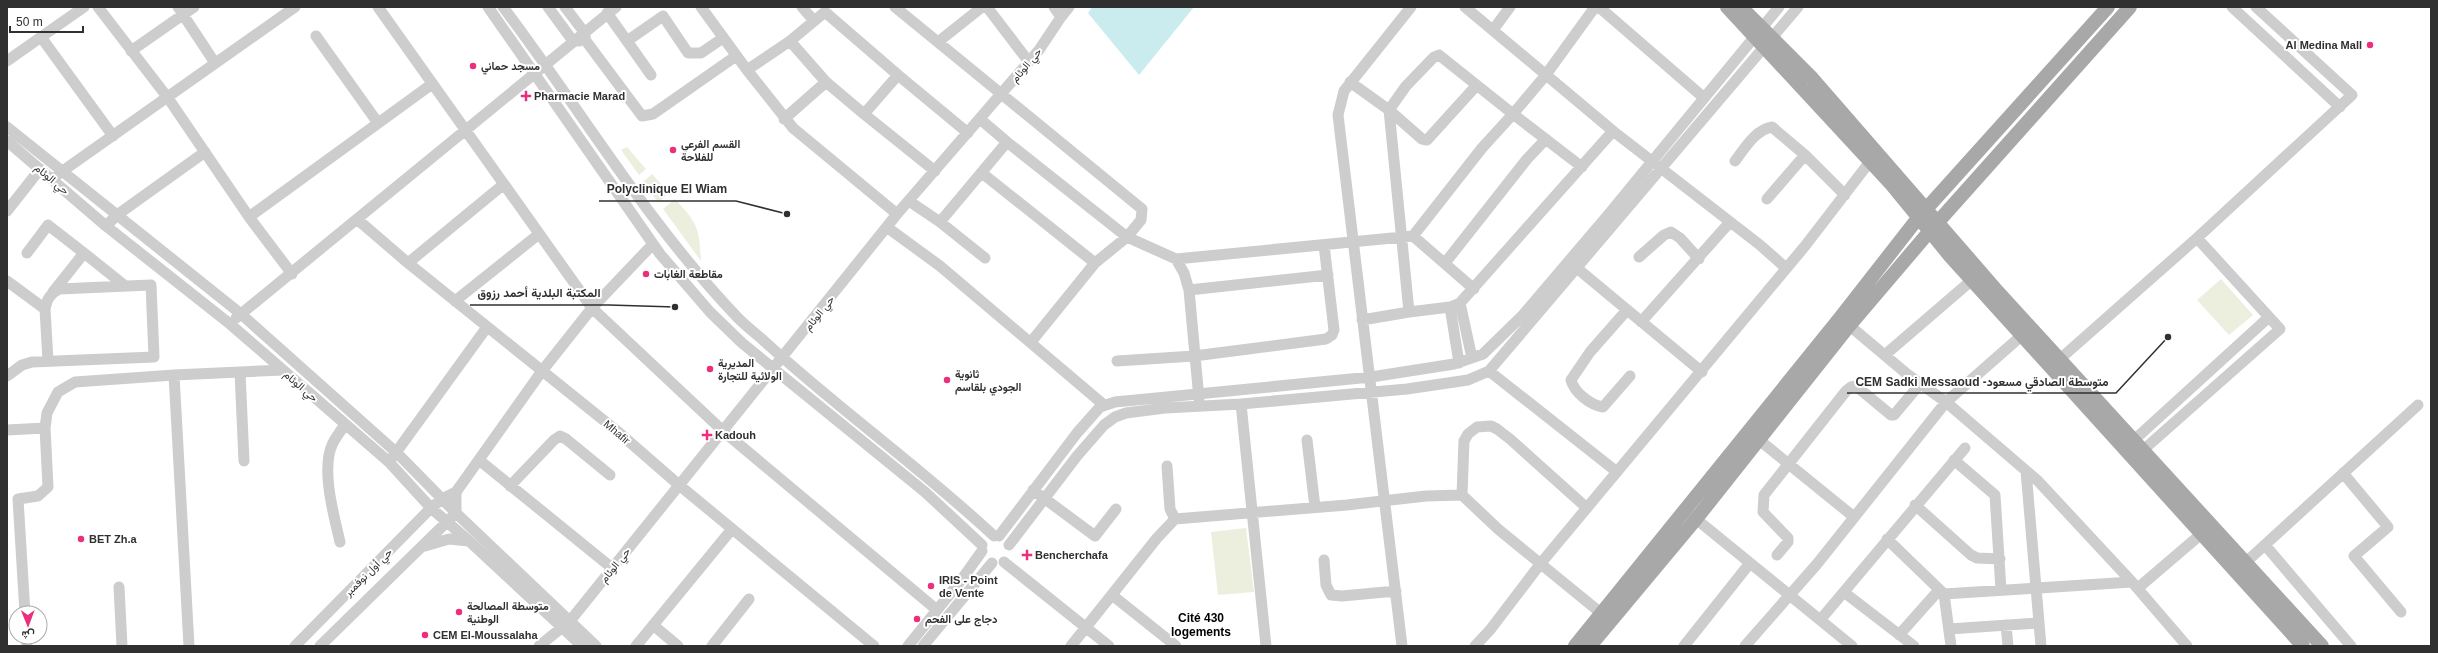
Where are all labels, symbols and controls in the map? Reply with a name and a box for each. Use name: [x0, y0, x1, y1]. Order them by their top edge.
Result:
scale bar: [10, 8, 83, 34]
text: 50 m: [16, 15, 43, 29]
place label: Al Medina Mall: [2286, 39, 2362, 51]
marker: Al Medina Mall: [2365, 40, 2375, 50]
street label: حي الوئام: [1008, 45, 1047, 87]
place label: مسجد حماني: [481, 60, 540, 75]
marker: مسجد حماني: [468, 61, 478, 71]
place label: Pharmacie Marad: [534, 90, 625, 102]
marker: Pharmacie Marad: [521, 91, 531, 101]
place label: القسم الفرعي للفلاحة: [681, 138, 740, 163]
marker: القسم الفرعي للفلاحة: [668, 145, 678, 155]
street label: حي الوئام: [30, 161, 72, 200]
callout: Polyclinique El Wiam: [599, 177, 736, 201]
text: Polyclinique El Wiam: [607, 182, 727, 196]
place label: مقاطعة الغابات: [654, 268, 723, 281]
marker: مقاطعة الغابات: [641, 269, 651, 279]
callout: المكتبة البلدية أحمد رزوق: [470, 281, 609, 305]
text: المكتبة البلدية أحمد رزوق: [477, 286, 601, 301]
street label: حي الوئام: [801, 293, 840, 335]
place label: المديرية الولائية للتجارة: [718, 357, 782, 383]
marker: المديرية الولائية للتجارة: [705, 364, 715, 374]
street label: حي الوئام: [279, 368, 320, 407]
place label: ثانوية الجودي بلقاسم: [955, 368, 1021, 396]
callout: CEM Sadki Messaoud -متوسطة الصادقي مسعود: [1847, 369, 2116, 393]
marker: ثانوية الجودي بلقاسم: [942, 375, 952, 385]
text: CEM Sadki Messaoud -متوسطة الصادقي مسعود: [1855, 375, 2109, 392]
street label: Mhafir: [601, 418, 633, 447]
place label: Kadouh: [715, 429, 756, 441]
marker: Kadouh: [702, 430, 712, 440]
place label: BET Zh.a: [89, 533, 138, 545]
marker: BET Zh.a: [76, 534, 86, 544]
street label: حي الوئام: [597, 545, 636, 587]
street label: حي أول نوفمبر: [341, 546, 397, 602]
place label: Bencherchafa: [1035, 549, 1109, 561]
marker: Bencherchafa: [1022, 550, 1032, 560]
place label: IRIS - Point de Vente: [939, 574, 998, 599]
marker: IRIS - Point de Vente: [926, 581, 936, 591]
place label: متوسطة المصالحة الوطنية: [467, 600, 549, 626]
north arrow: [8, 605, 48, 645]
marker: متوسطة المصالحة الوطنية: [454, 607, 464, 617]
district label: Cité 430 logements: [1171, 611, 1231, 639]
place label: دجاج على الفحم: [925, 613, 998, 627]
marker: دجاج على الفحم: [912, 614, 922, 624]
text: ش: [21, 628, 35, 641]
place label: CEM El-Moussalaha: [433, 629, 538, 641]
marker: CEM El-Moussalaha: [420, 630, 430, 640]

